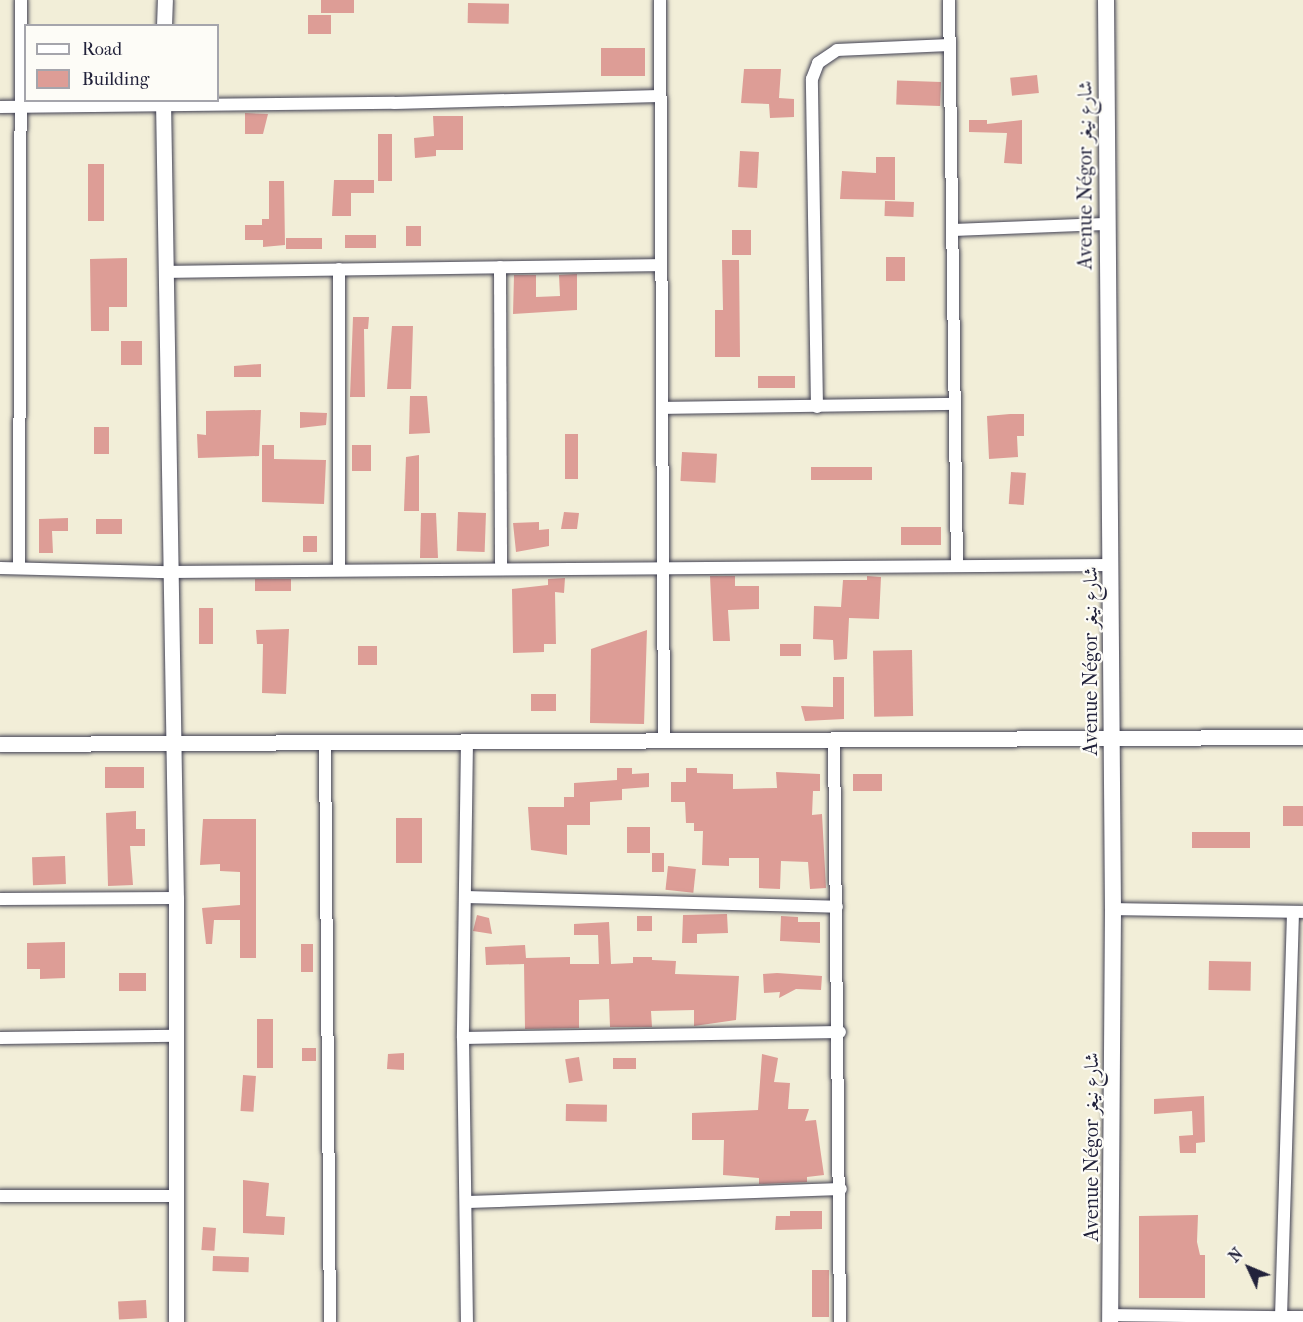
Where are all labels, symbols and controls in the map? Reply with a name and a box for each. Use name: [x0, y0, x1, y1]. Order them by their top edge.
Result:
legend: [24, 24, 219, 102]
text: Road: [82, 39, 122, 60]
text: Building: [82, 69, 149, 90]
street label: Avenue Négor شارع نيغر: [1073, 81, 1097, 269]
street label: Avenue Négor شارع نيغر: [1078, 567, 1102, 755]
street label: Avenue Négor شارع نيغر: [1079, 1053, 1103, 1241]
north arrow: [1219, 1238, 1279, 1298]
text: N: [1225, 1244, 1247, 1266]

